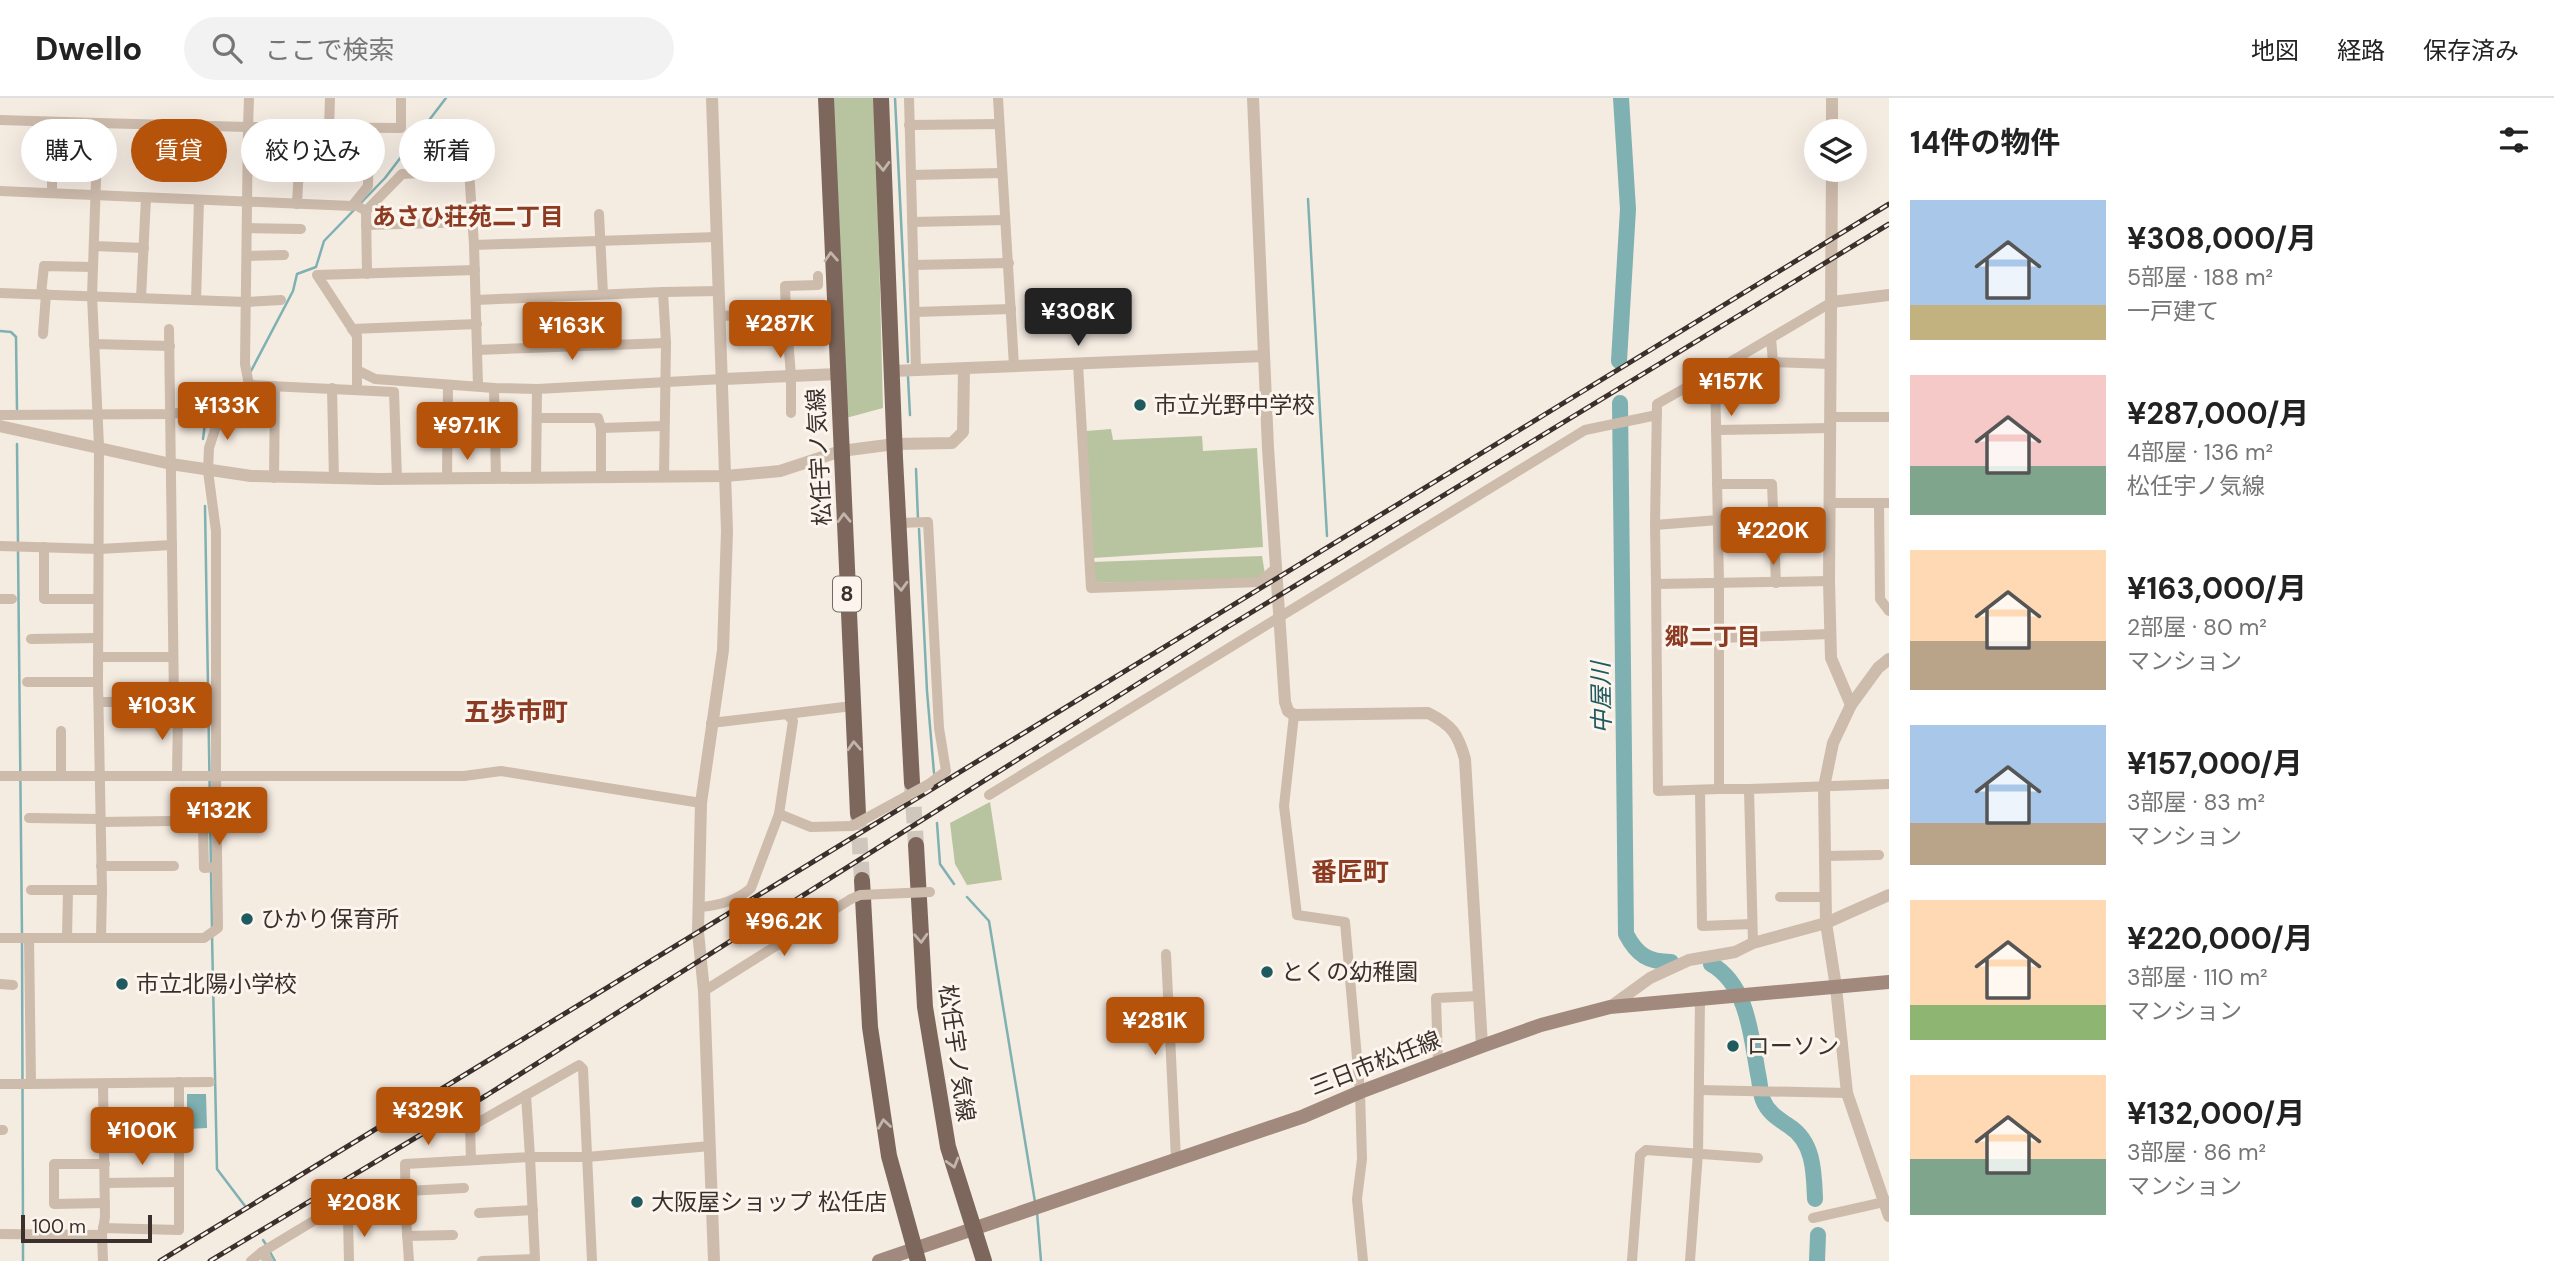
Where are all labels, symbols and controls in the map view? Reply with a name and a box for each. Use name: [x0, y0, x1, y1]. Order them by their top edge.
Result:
search box: [184, 17, 674, 80]
text: Dwello: [35, 27, 142, 70]
icon: search: [208, 29, 246, 67]
text: ここで検索: [264, 33, 394, 67]
text: 地図: [2251, 35, 2299, 66]
text: 経路: [2337, 35, 2385, 66]
text: 保存済み: [2423, 35, 2519, 66]
chip: 購入: [21, 119, 117, 182]
chip: 賃貸: [131, 119, 227, 182]
chip: 絞り込み: [241, 119, 385, 182]
chip: 新着: [399, 119, 495, 182]
map controls: [1804, 119, 1867, 182]
button: layers: [1804, 119, 1867, 182]
icon: filters: [2495, 121, 2533, 159]
text: 14件の物件: [1910, 123, 2060, 162]
one-way arrow: [875, 161, 890, 172]
district label: あさひ荘苑二丁目: [372, 201, 564, 232]
text: ¥308,000/月: [2127, 219, 2317, 258]
icon: home: [1966, 228, 2050, 312]
one-way arrow: [824, 251, 839, 262]
text: 5部屋 · 188 m²: [2127, 262, 2273, 292]
pin: ¥308K: [1029, 288, 1127, 348]
text: ¥308K: [1041, 296, 1115, 326]
text: 一戸建て: [2127, 296, 2219, 326]
pin: ¥287K: [731, 300, 829, 360]
pin: ¥163K: [523, 302, 621, 362]
text: ¥287K: [745, 308, 815, 338]
text: ¥163K: [539, 310, 605, 340]
pin: ¥157K: [1682, 358, 1780, 418]
text: ¥157K: [1699, 366, 1763, 396]
pin: ¥133K: [178, 382, 276, 442]
street label: 松任宇ノ気線: [800, 387, 838, 527]
text: ¥133K: [194, 390, 260, 420]
place label: 市立光野中学校: [1154, 390, 1315, 420]
text: ¥287,000/月: [2127, 394, 2309, 433]
marker: 市立光野中学校: [1132, 397, 1148, 413]
pin: ¥97.1K: [410, 402, 524, 462]
icon: home: [1966, 403, 2050, 487]
text: ¥97.1K: [433, 410, 501, 440]
text: 4部屋 · 136 m²: [2127, 437, 2273, 467]
text: 松任宇ノ気線: [2127, 471, 2265, 501]
pin: ¥220K: [1724, 508, 1822, 567]
one-way arrow: [837, 512, 852, 523]
text: ¥220K: [1737, 515, 1809, 545]
text: ¥163,000/月: [2127, 569, 2307, 608]
road number: 8: [833, 576, 861, 612]
icon: home: [1966, 578, 2050, 662]
one-way arrow: [893, 581, 908, 592]
text: 2部屋 · 80 m²: [2127, 612, 2267, 642]
district label: 郷二丁目: [1665, 621, 1761, 652]
text: マンション: [2127, 646, 2242, 676]
water label: 中屋川: [1585, 659, 1617, 734]
pin: ¥103K: [113, 682, 211, 742]
text: ¥103K: [128, 690, 196, 720]
district label: 五歩市町: [464, 695, 568, 729]
one-way arrow: [847, 740, 862, 751]
text: ¥157,000/月: [2127, 744, 2303, 783]
icon: home: [1966, 753, 2050, 837]
text: 3部屋 · 83 m²: [2127, 787, 2265, 817]
pin: ¥132K: [170, 788, 268, 847]
text: ¥132K: [186, 795, 252, 825]
text: マンション: [2127, 821, 2242, 851]
district label: 番匠町: [1311, 855, 1389, 889]
pin: ¥96.2K: [727, 898, 841, 958]
place label: ひかり保育所: [261, 904, 399, 934]
text: ¥96.2K: [745, 906, 823, 936]
marker: ひかり保育所: [239, 911, 255, 927]
text: ¥220,000/月: [2127, 919, 2314, 958]
icon: home: [1966, 928, 2050, 1012]
one-way arrow: [913, 933, 928, 944]
place label: とくの幼稚園: [1281, 957, 1418, 987]
text: 3部屋 · 110 m²: [2127, 962, 2268, 992]
marker: とくの幼稚園: [1259, 964, 1275, 980]
place label: 市立北陽小学校: [136, 969, 297, 999]
marker: 市立北陽小学校: [114, 976, 130, 992]
street label: 松任宇ノ気線: [933, 983, 981, 1123]
text: マンション: [2127, 996, 2242, 1026]
pin: ¥281K: [1106, 998, 1204, 1057]
text: ¥281K: [1122, 1005, 1188, 1035]
street label: 三日市松任線: [1305, 1024, 1445, 1102]
place label: ローソン: [1747, 1031, 1839, 1061]
marker: ローソン: [1725, 1038, 1741, 1054]
pin: ¥329K: [379, 1088, 477, 1147]
text: ¥132,000/月: [2127, 1094, 2305, 1133]
text: ¥329K: [392, 1095, 464, 1125]
icon: home: [1966, 1103, 2050, 1187]
pin: ¥100K: [93, 1108, 191, 1167]
text: ¥100K: [107, 1115, 177, 1145]
one-way arrow: [877, 1118, 892, 1130]
text: 3部屋 · 86 m²: [2127, 1137, 2266, 1167]
one-way arrow: [944, 1156, 959, 1168]
text: マンション: [2127, 1171, 2242, 1201]
pin: ¥208K: [315, 1180, 413, 1239]
text: ¥208K: [327, 1187, 401, 1217]
place label: 大阪屋ショップ 松任店: [651, 1187, 887, 1217]
marker: 大阪屋ショップ 松任店: [629, 1194, 645, 1210]
scale bar: [21, 1212, 152, 1244]
text: 100 m: [32, 1214, 86, 1239]

